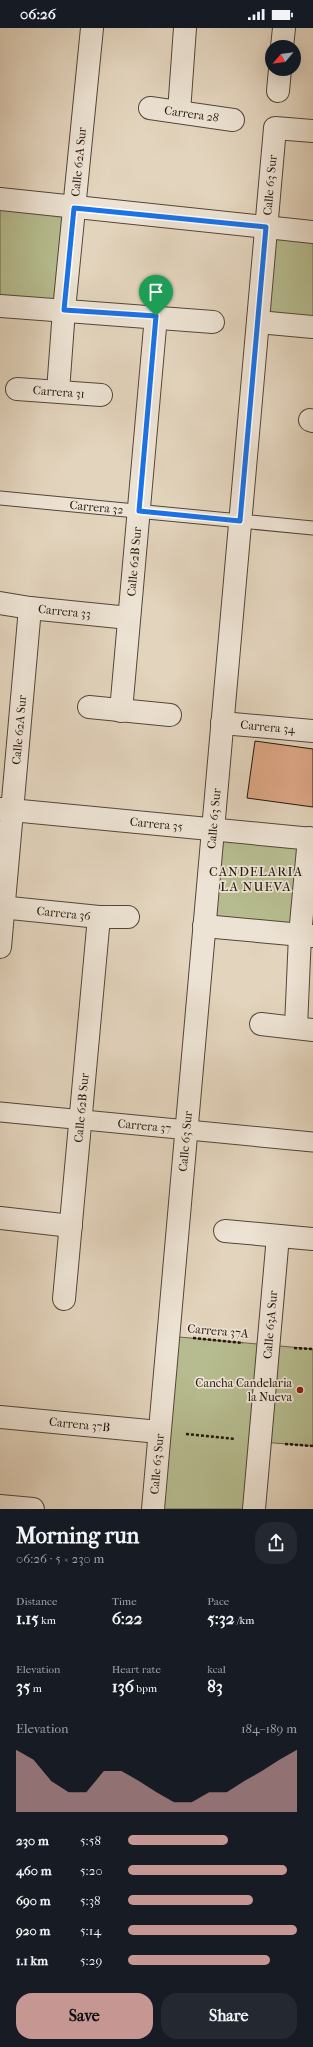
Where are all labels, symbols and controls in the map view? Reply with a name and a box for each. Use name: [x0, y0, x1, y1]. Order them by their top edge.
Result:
text: 06:26: [20, 5, 56, 23]
north arrow: [265, 40, 301, 76]
map controls: [265, 40, 301, 76]
street label: Carrera 28: [163, 103, 220, 125]
street label: Calle 62A Sur: [68, 126, 89, 197]
street label: Calle 63 Sur: [260, 153, 280, 216]
pin: [139, 275, 173, 316]
icon: arrive: [145, 281, 167, 303]
street label: Carrera 31: [32, 383, 85, 401]
street label: Carrera 32: [69, 498, 124, 517]
street label: Calle 62B Sur: [124, 525, 144, 597]
street label: Carrera 33: [37, 602, 91, 621]
street label: Calle 62A Sur: [9, 694, 29, 765]
street label: Carrera 34: [240, 718, 297, 736]
street label: Calle 63 Sur: [204, 787, 224, 850]
street label: Carrera 35: [129, 814, 183, 833]
district label: CANDELARIA LA NUEVA: [209, 864, 303, 894]
street label: Carrera 36: [36, 904, 92, 923]
street label: Calle 62B Sur: [71, 1071, 92, 1143]
street label: Calle 63 Sur: [176, 1110, 195, 1172]
street label: Carrera 37: [117, 1116, 172, 1135]
street label: Calle 63A Sur: [260, 1289, 280, 1359]
street label: Carrera 37A: [187, 1321, 249, 1341]
place label: Cancha Candelaria la Nueva: [195, 1376, 292, 1404]
marker: Cancha Candelaria la Nueva: [295, 1385, 305, 1395]
street label: Carrera 37B: [48, 1415, 111, 1434]
street label: Calle 63 Sur: [147, 1432, 167, 1495]
button: share: [255, 1522, 297, 1564]
text: Morning run: [16, 1523, 139, 1549]
text: 06:26 · 5 × 230 m: [16, 1551, 104, 1566]
text: Distance: [16, 1595, 57, 1608]
text: Time: [112, 1595, 137, 1608]
text: Pace: [207, 1595, 229, 1608]
text: 1.15: [16, 1608, 39, 1628]
text: 6:22: [112, 1608, 142, 1628]
text: 5:32: [207, 1608, 235, 1628]
text: km: [39, 1614, 56, 1627]
text: /km: [235, 1614, 254, 1627]
text: Elevation: [16, 1663, 60, 1676]
text: Heart rate: [112, 1663, 161, 1676]
text: kcal: [207, 1663, 226, 1676]
text: 35: [16, 1676, 30, 1696]
text: 136: [112, 1676, 134, 1696]
text: 83: [207, 1676, 223, 1696]
text: m: [30, 1682, 42, 1695]
text: bpm: [134, 1682, 157, 1695]
text: Elevation: [16, 1721, 69, 1736]
text: 184–189 m: [241, 1721, 297, 1736]
text: 230 m: [16, 1833, 49, 1848]
text: 5:58: [80, 1833, 101, 1848]
text: 460 m: [16, 1863, 51, 1878]
text: 5:20: [80, 1863, 103, 1878]
text: 690 m: [16, 1893, 51, 1908]
text: 5:38: [80, 1893, 101, 1908]
text: 920 m: [16, 1923, 50, 1938]
text: 5:14: [80, 1923, 101, 1938]
text: 1.1 km: [16, 1953, 48, 1968]
text: 5:29: [80, 1953, 102, 1968]
button: Save: [16, 1993, 153, 2039]
button: Share: [161, 1993, 297, 2039]

